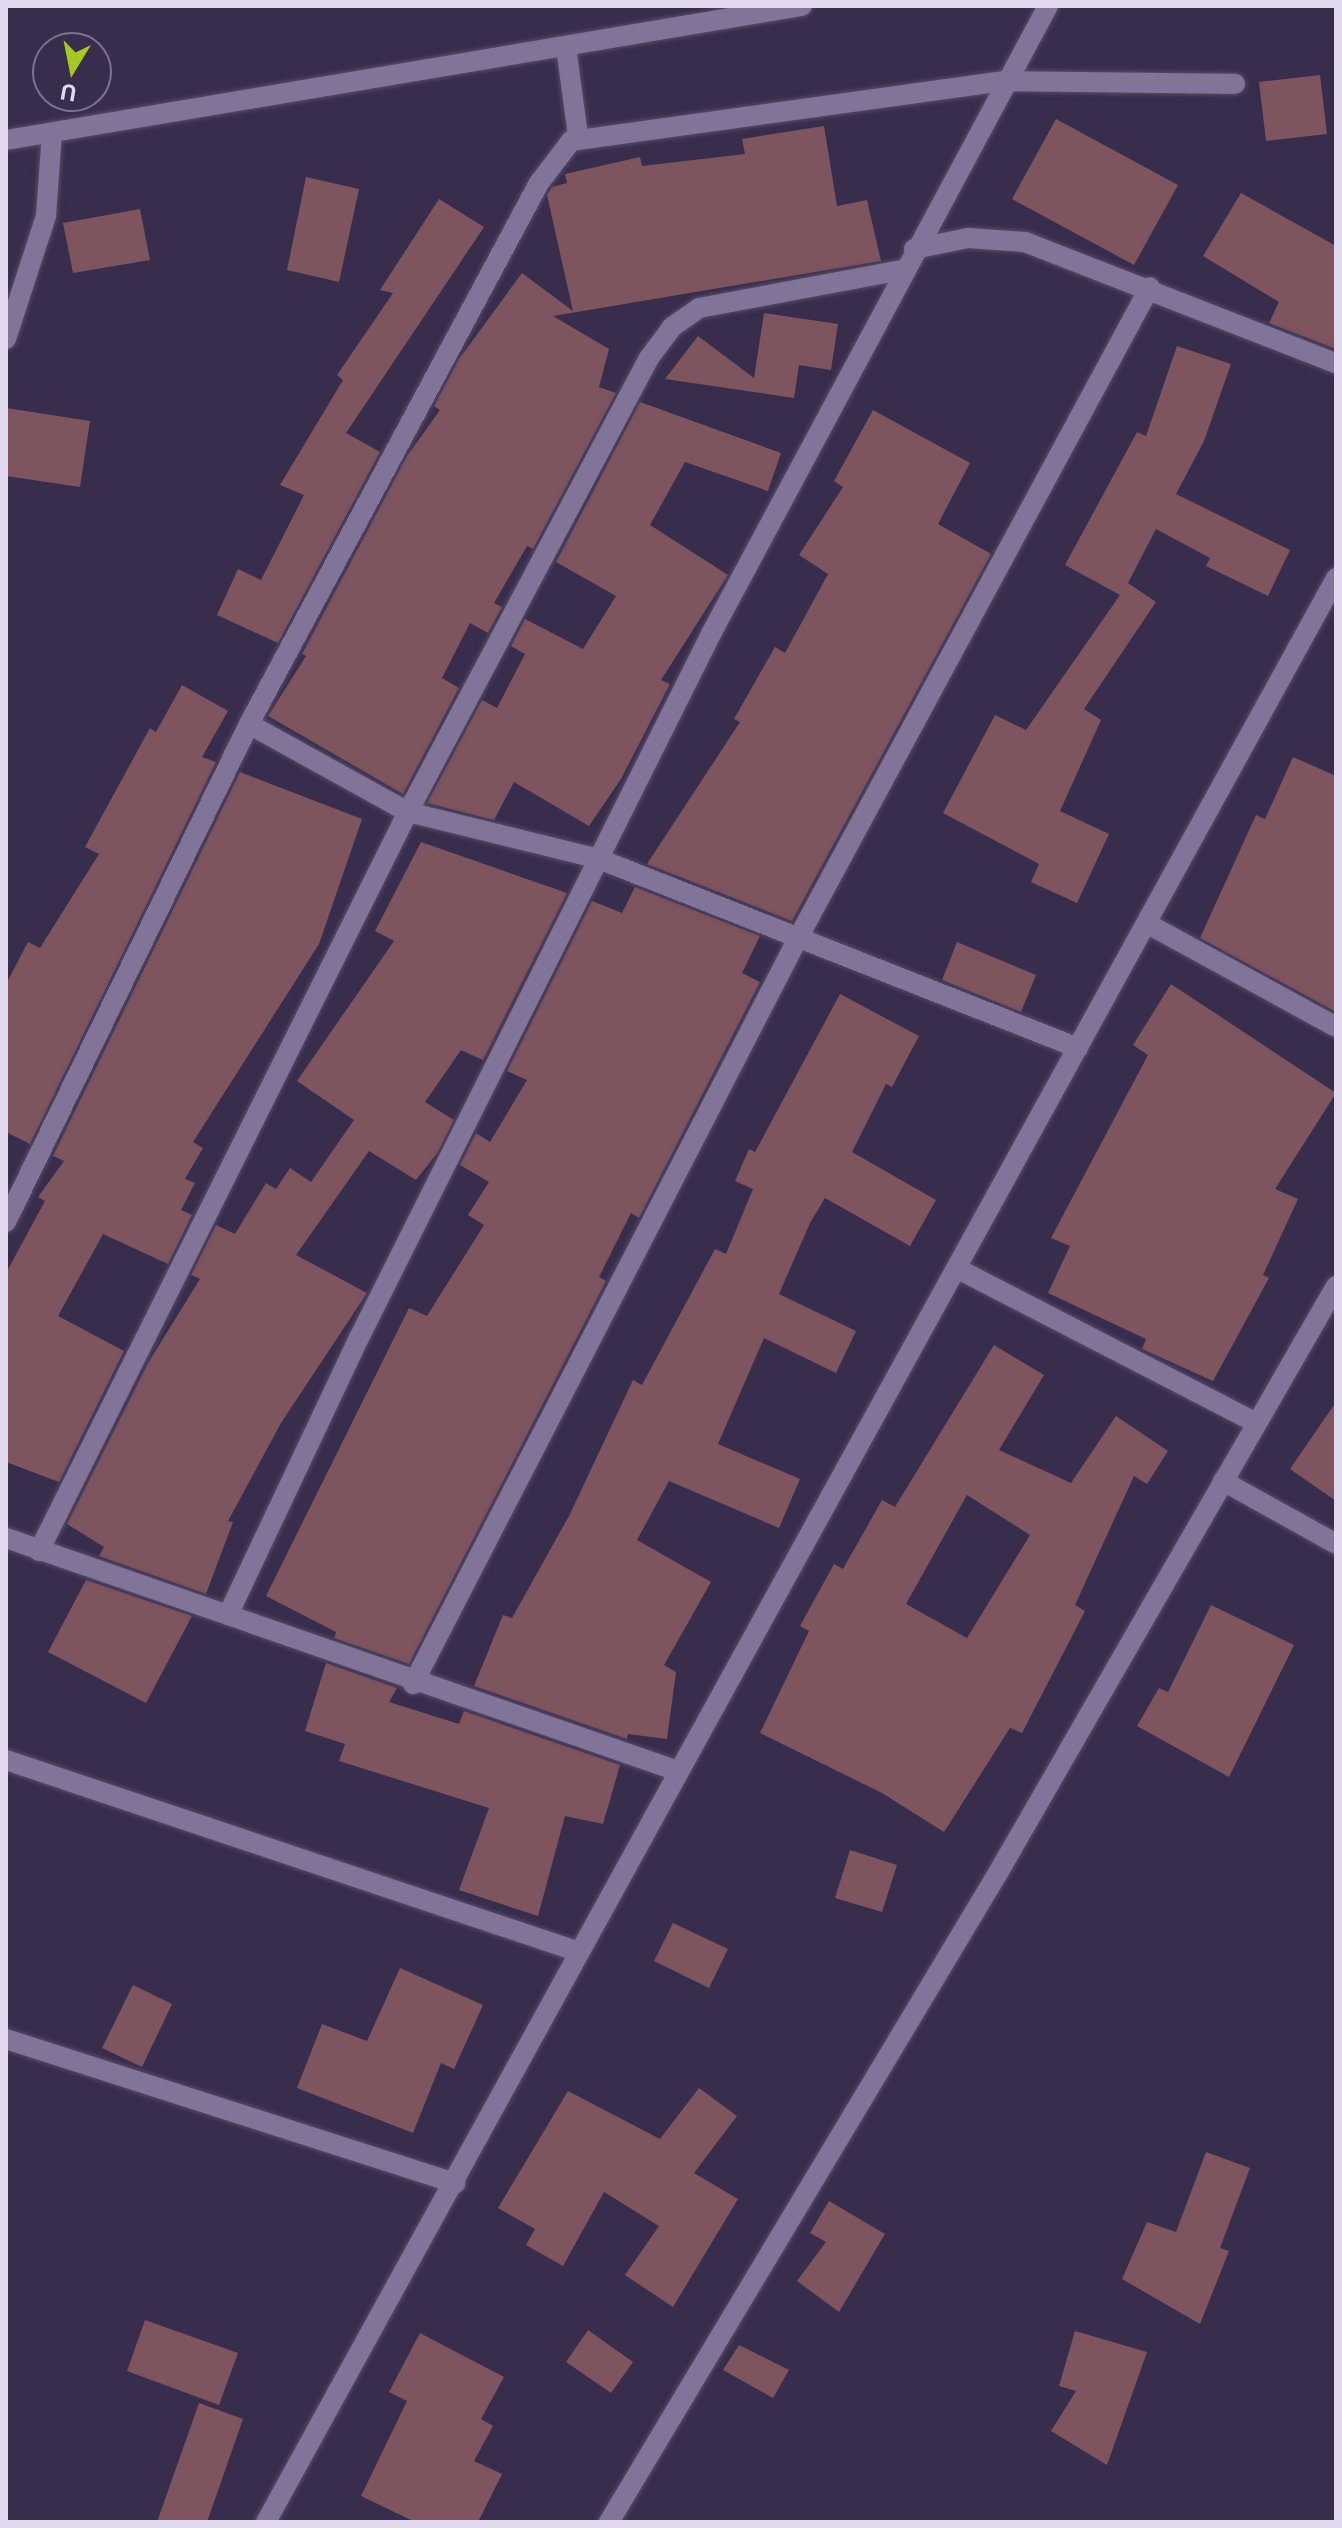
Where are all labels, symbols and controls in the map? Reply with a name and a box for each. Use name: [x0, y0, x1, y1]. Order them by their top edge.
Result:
north arrow: [32, 32, 112, 112]
text: U: [57, 77, 79, 110]

